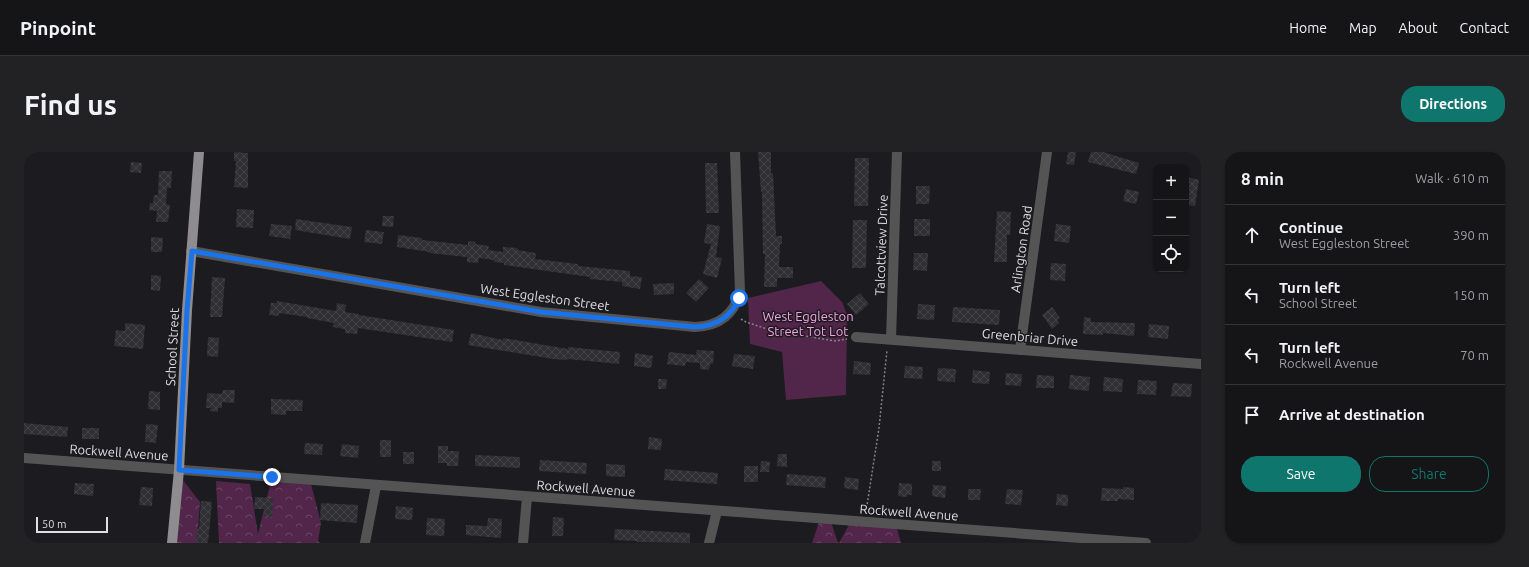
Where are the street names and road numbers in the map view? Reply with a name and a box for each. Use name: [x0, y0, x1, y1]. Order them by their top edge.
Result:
street label: Talcottview Drive: [872, 194, 890, 296]
street label: Arlington Road: [1008, 205, 1034, 293]
street label: West Eggleston Street: [479, 281, 611, 313]
street label: School Street: [163, 308, 181, 386]
street label: Greenbriar Drive: [981, 326, 1079, 348]
street label: Rockwell Avenue: [69, 442, 169, 462]
street label: Rockwell Avenue: [536, 478, 636, 498]
street label: Rockwell Avenue: [859, 502, 959, 522]

